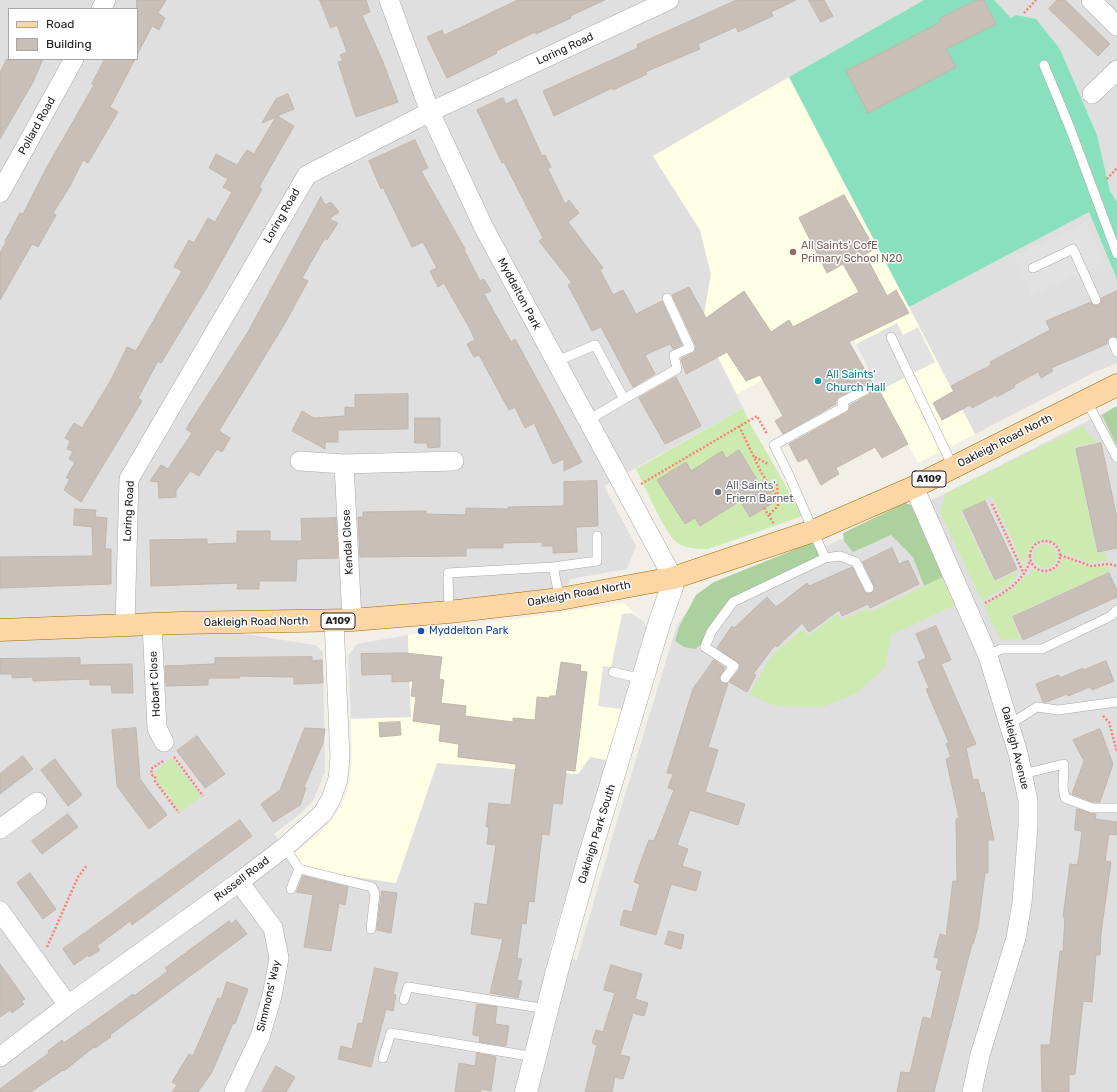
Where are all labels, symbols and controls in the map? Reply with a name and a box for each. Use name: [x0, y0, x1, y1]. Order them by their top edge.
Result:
legend: [8, 8, 138, 60]
text: Road: [46, 17, 74, 31]
street label: Loring Road: [534, 30, 596, 68]
text: Building: [46, 37, 92, 51]
street label: Pollard Road: [16, 95, 58, 157]
street label: Loring Road: [261, 186, 303, 246]
place label: All Saints' CofE Primary School N20: [801, 239, 902, 265]
marker: All Saints' CofE Primary School N20: [788, 247, 798, 257]
street label: Myddelton Park: [495, 256, 543, 332]
place label: All Saints' Church Hall: [826, 368, 885, 394]
marker: All Saints' Church Hall: [813, 376, 823, 386]
street label: Oakleigh Road North: [955, 411, 1055, 471]
road number: A109: [912, 471, 946, 487]
place label: All Saints' Friern Barnet: [726, 479, 794, 505]
street label: Loring Road: [121, 480, 137, 542]
marker: All Saints' Friern Barnet: [713, 487, 723, 497]
street label: Kendal Close: [340, 509, 356, 575]
street label: Oakleigh Road North: [526, 578, 632, 610]
road number: A109: [321, 613, 355, 629]
street label: Oakleigh Road North: [204, 614, 308, 630]
place label: Myddelton Park: [429, 624, 508, 638]
marker: Myddelton Park: [416, 626, 426, 636]
street label: Hobart Close: [147, 651, 163, 717]
street label: Oakleigh Avenue: [998, 705, 1032, 791]
street label: Oakleigh Park South: [576, 783, 618, 885]
street label: Russell Road: [212, 854, 272, 904]
street label: Simmons' Way: [254, 959, 284, 1033]

